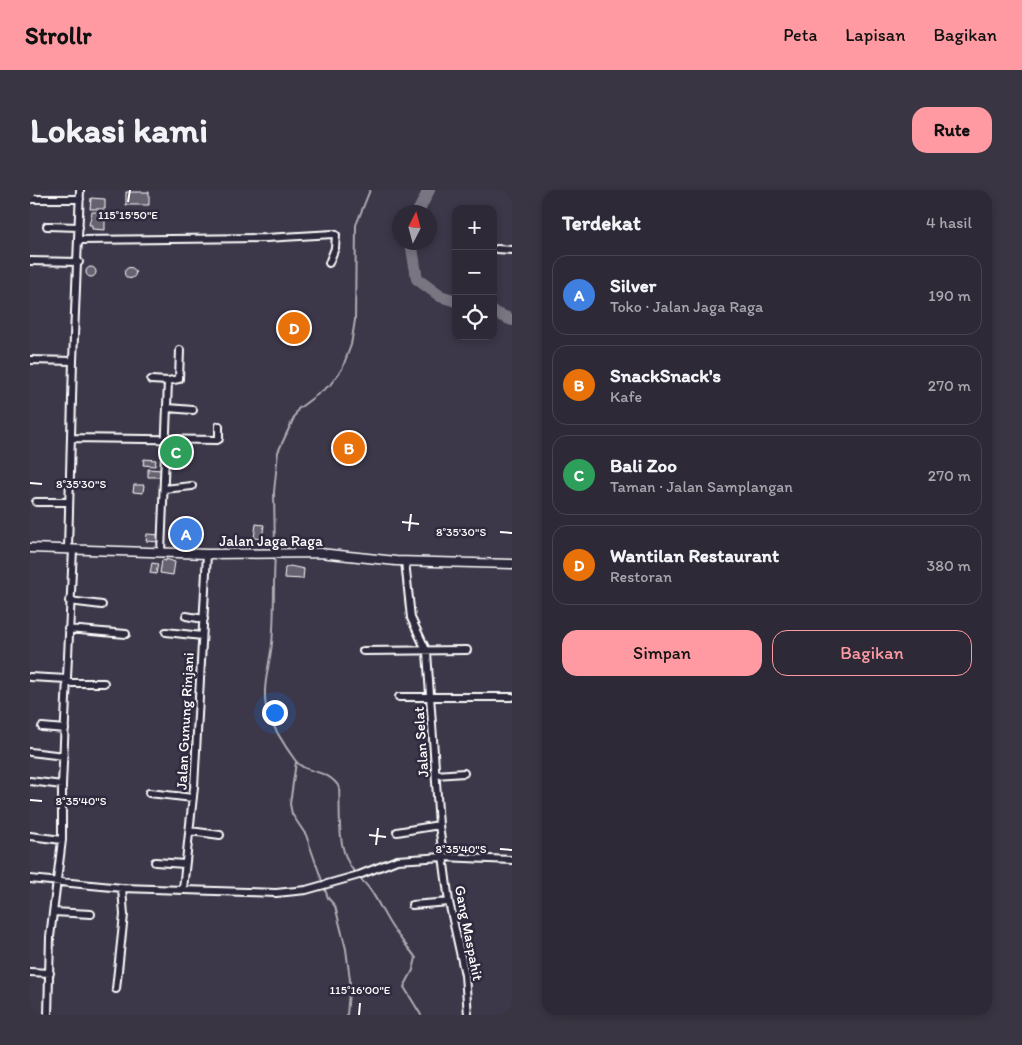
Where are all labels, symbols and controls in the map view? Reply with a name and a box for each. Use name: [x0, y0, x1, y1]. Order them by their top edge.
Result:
text: Strollr: [25, 21, 91, 50]
text: Peta: [783, 24, 817, 46]
text: Lapisan: [845, 24, 905, 46]
text: Bagikan: [933, 24, 997, 46]
button: Rute: [912, 107, 992, 153]
text: Lokasi kami: [30, 109, 208, 151]
north arrow: [392, 205, 437, 250]
map controls: [452, 205, 497, 340]
button: +: [452, 205, 497, 250]
text: 115°15'50"E: [98, 208, 158, 222]
text: Terdekat: [562, 210, 641, 235]
text: 4 hasil: [926, 213, 972, 232]
button: −: [452, 250, 497, 295]
text: Silver: [610, 274, 656, 297]
text: A: [574, 286, 584, 305]
text: 190 m: [928, 286, 971, 305]
button: locate: [452, 295, 497, 340]
text: Toko · Jalan Jaga Raga: [610, 297, 763, 316]
pin: D: [278, 309, 310, 347]
text: SnackSnack's: [610, 364, 721, 387]
text: B: [574, 376, 584, 395]
text: 270 m: [928, 376, 971, 395]
text: Kafe: [610, 387, 642, 406]
pin: B: [333, 429, 365, 467]
pin: C: [160, 433, 192, 471]
text: Bali Zoo: [610, 454, 677, 477]
text: C: [574, 466, 584, 485]
text: 270 m: [928, 466, 971, 485]
text: 8°35'30"S: [56, 477, 106, 491]
text: Taman · Jalan Samplangan: [610, 477, 793, 496]
pin: A: [170, 515, 202, 553]
text: 8°35'30"S: [436, 525, 486, 539]
street label: Jalan Jaga Raga: [219, 532, 323, 550]
text: Wantilan Restaurant: [610, 544, 779, 567]
text: D: [574, 556, 584, 575]
text: 380 m: [927, 556, 971, 575]
text: Restoran: [610, 567, 672, 586]
button: Simpan: [562, 630, 762, 676]
button: Bagikan: [772, 630, 972, 676]
street label: Jalan Gunung Rinjani: [172, 652, 198, 790]
your location: [262, 700, 288, 726]
street label: Jalan Selat: [410, 706, 432, 778]
text: 8°35'40"S: [56, 794, 107, 808]
text: 8°35'40"S: [436, 842, 487, 856]
street label: Gang Maspahit: [451, 884, 487, 983]
text: 115°16'00"E: [330, 983, 391, 997]

